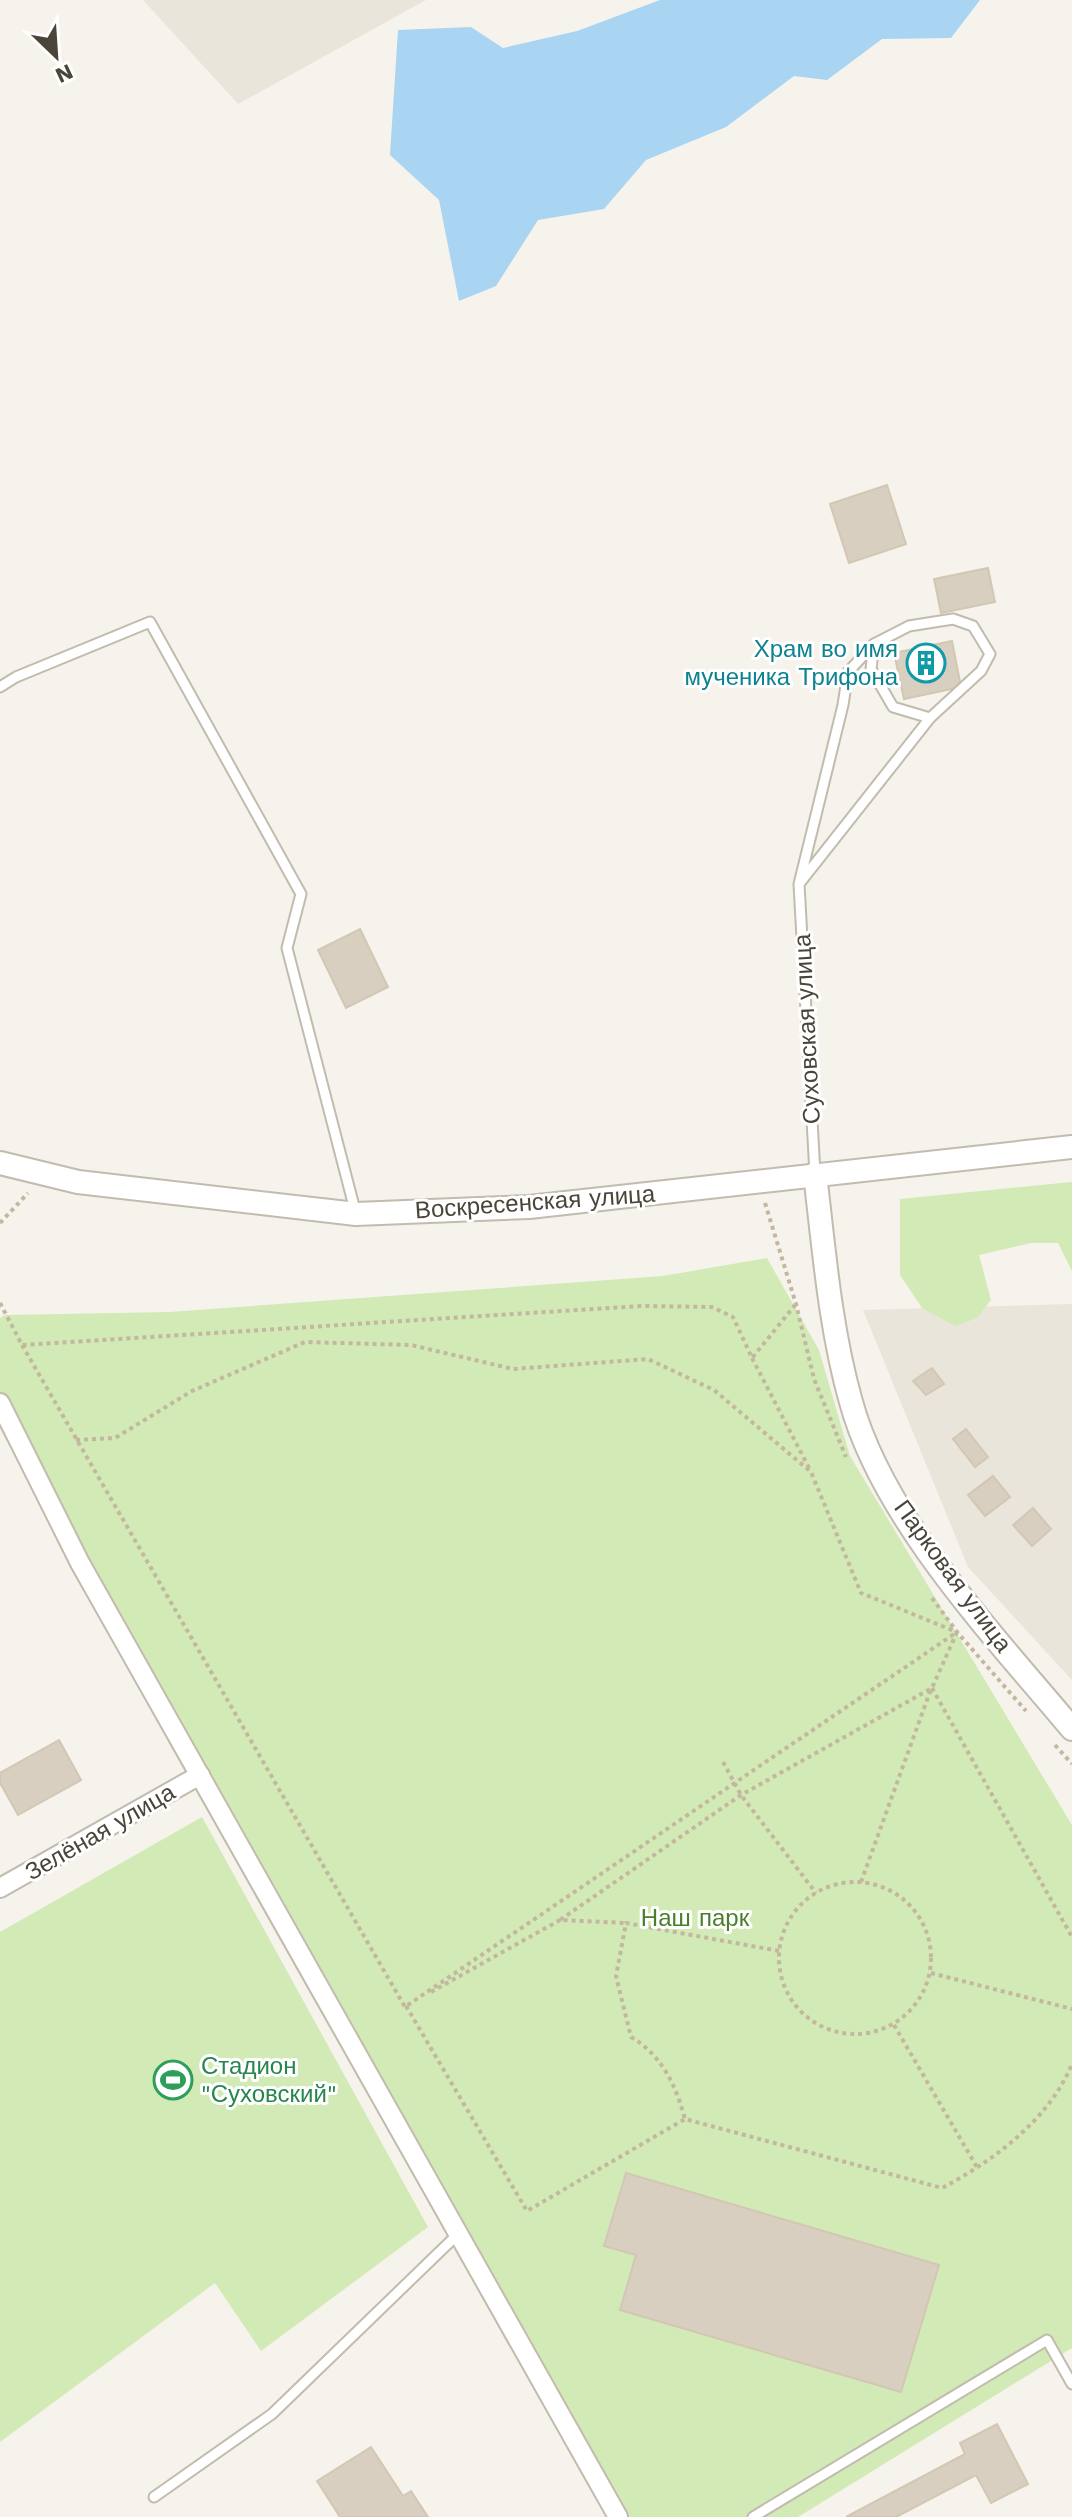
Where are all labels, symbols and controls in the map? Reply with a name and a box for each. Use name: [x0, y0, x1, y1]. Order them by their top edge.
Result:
north arrow: [16, 16, 96, 96]
text: N: [52, 59, 77, 88]
place label: Храм во имя мученика Трифона: [684, 635, 899, 691]
building icon: Храм во имя мученика Трифона: [905, 642, 947, 684]
street label: Суховская улица: [788, 933, 826, 1125]
street label: Воскресенская улица: [414, 1180, 657, 1224]
street label: Парковая улица: [888, 1495, 1018, 1658]
street label: Зелёная улица: [20, 1778, 180, 1886]
park label: Наш парк: [641, 1904, 750, 1932]
place label: Стадион "Суховский": [201, 2052, 337, 2108]
sports icon: Стадион "Суховский": [152, 2059, 194, 2101]

